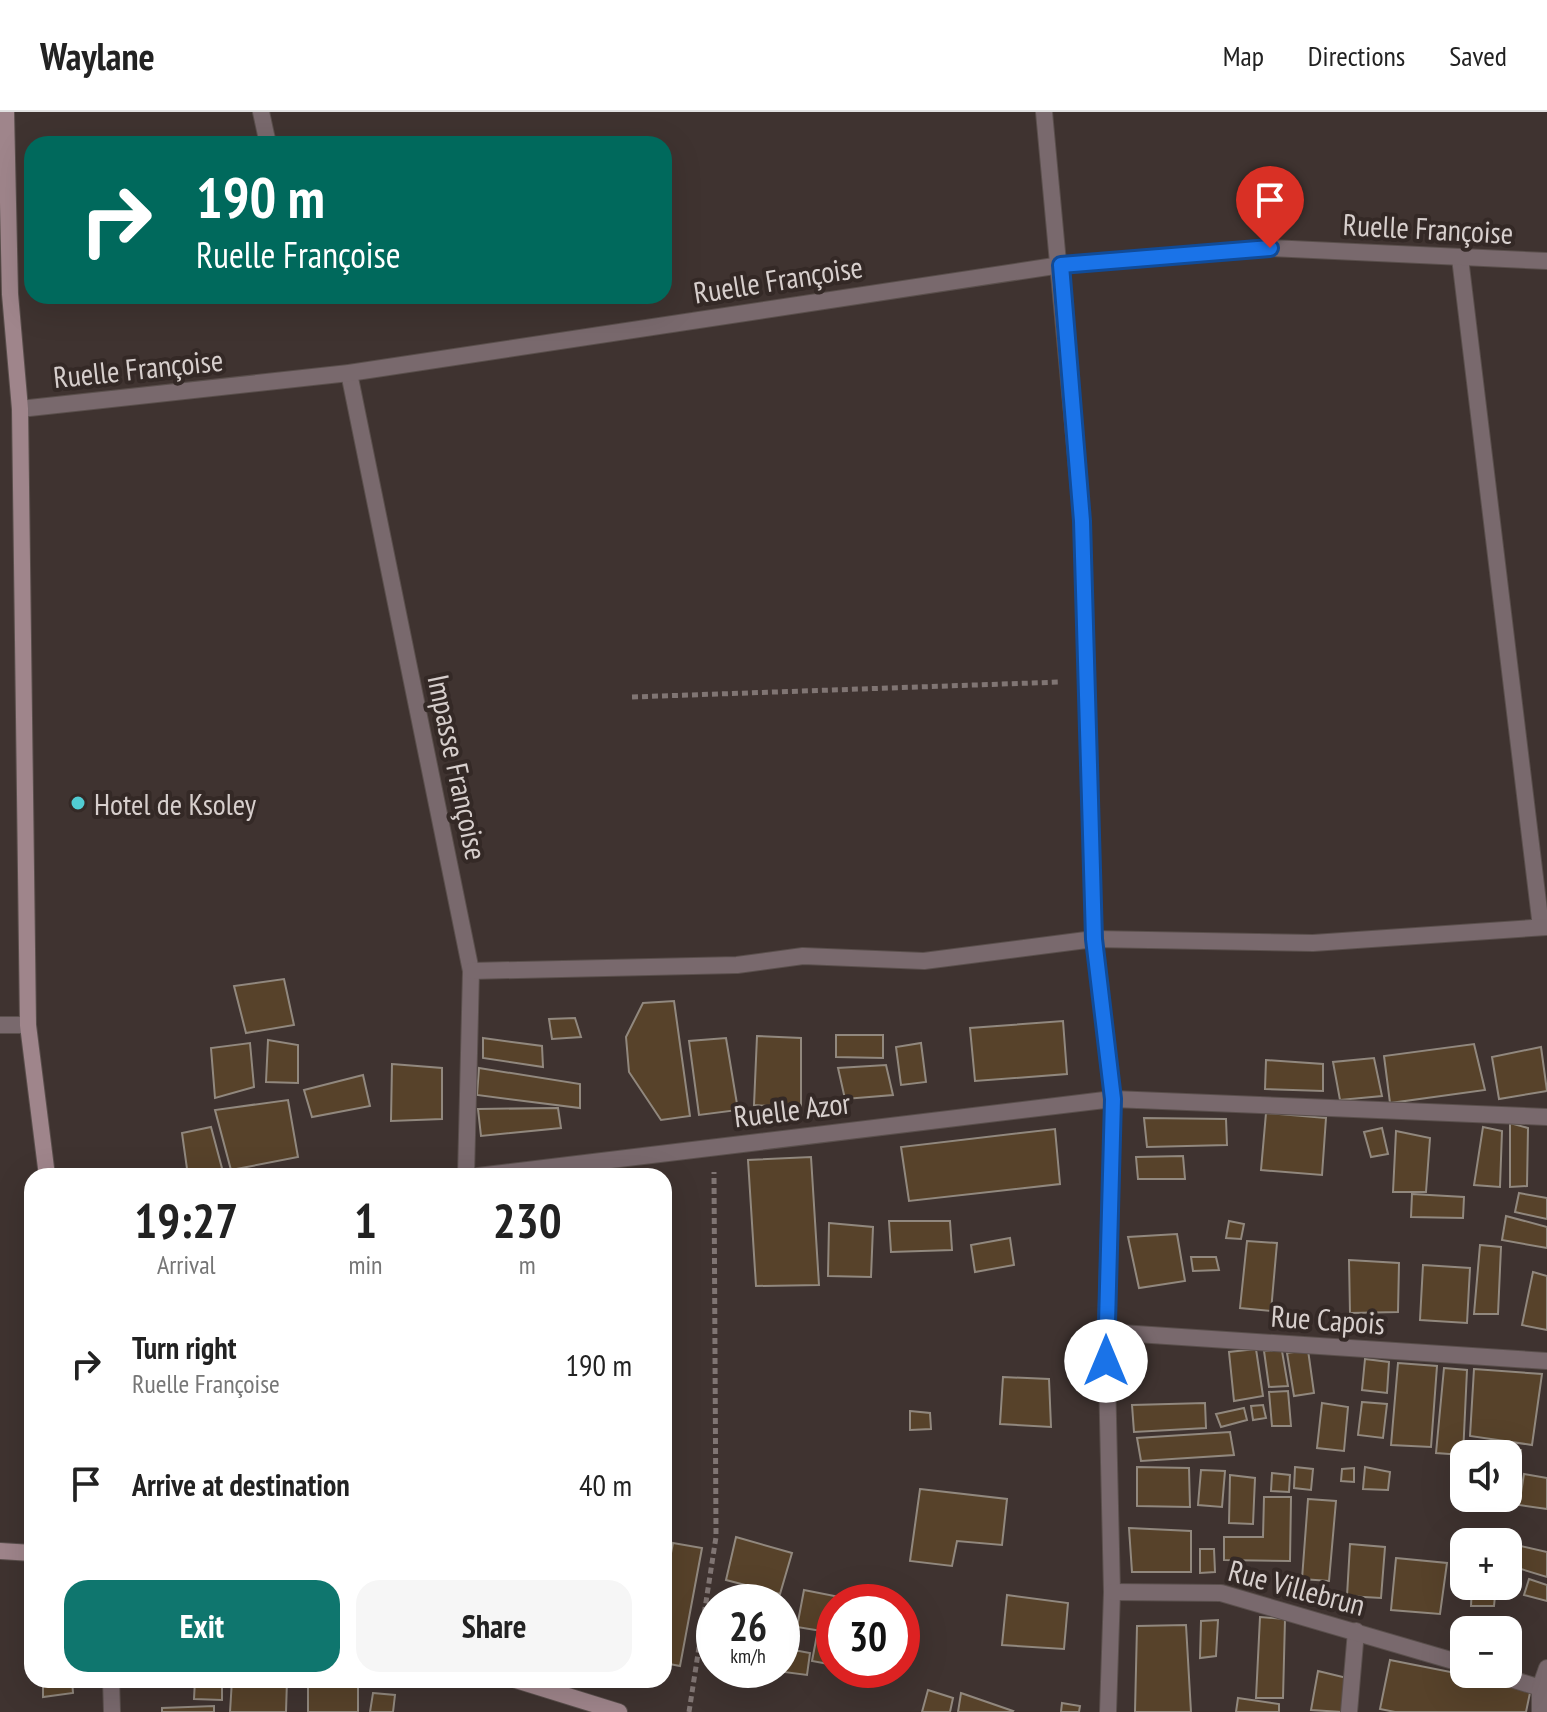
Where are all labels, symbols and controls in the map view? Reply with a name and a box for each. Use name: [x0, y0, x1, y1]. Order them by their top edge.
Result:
text: Waylane: [40, 31, 155, 80]
text: Map: [1223, 37, 1264, 74]
text: Directions: [1308, 37, 1405, 74]
text: Saved: [1449, 37, 1507, 74]
text: 190 m: [196, 161, 325, 233]
pin: [1236, 166, 1304, 248]
icon: right: [64, 168, 168, 272]
icon: arrive: [1248, 178, 1292, 222]
street label: Ruelle Françoise: [1342, 204, 1514, 252]
text: Ruelle Françoise: [196, 231, 401, 278]
street label: Ruelle Françoise: [691, 246, 865, 312]
street label: Ruelle Françoise: [51, 340, 225, 396]
street label: Impasse Françoise: [419, 671, 497, 863]
place label: Hotel de Ksoley: [94, 784, 257, 823]
marker: Hotel de Ksoley: [69, 794, 87, 812]
street label: Ruelle Azor: [732, 1082, 853, 1135]
text: 19:27: [134, 1189, 238, 1251]
text: 1: [354, 1189, 377, 1251]
text: 230: [493, 1189, 562, 1251]
text: Arrival: [157, 1248, 216, 1281]
text: min: [348, 1248, 382, 1281]
text: m: [519, 1248, 536, 1281]
street label: Rue Capois: [1270, 1296, 1386, 1342]
position arrow: [1064, 1319, 1148, 1403]
text: Turn right: [132, 1328, 236, 1367]
icon: right: [64, 1342, 108, 1386]
text: 190 m: [566, 1345, 632, 1384]
text: Ruelle Françoise: [132, 1367, 280, 1400]
map controls: [1450, 1440, 1522, 1688]
button: sound: [1450, 1440, 1522, 1512]
icon: arrive: [64, 1462, 108, 1506]
text: Arrive at destination: [132, 1465, 350, 1504]
text: 40 m: [579, 1465, 632, 1504]
button: +: [1450, 1528, 1522, 1600]
street label: Rue Villebrun: [1225, 1550, 1369, 1624]
button: Exit: [64, 1580, 340, 1672]
button: Share: [356, 1580, 632, 1672]
speed limit sign: 30: [816, 1584, 920, 1688]
text: 26: [729, 1600, 767, 1652]
button: −: [1450, 1616, 1522, 1688]
text: km/h: [730, 1643, 766, 1669]

